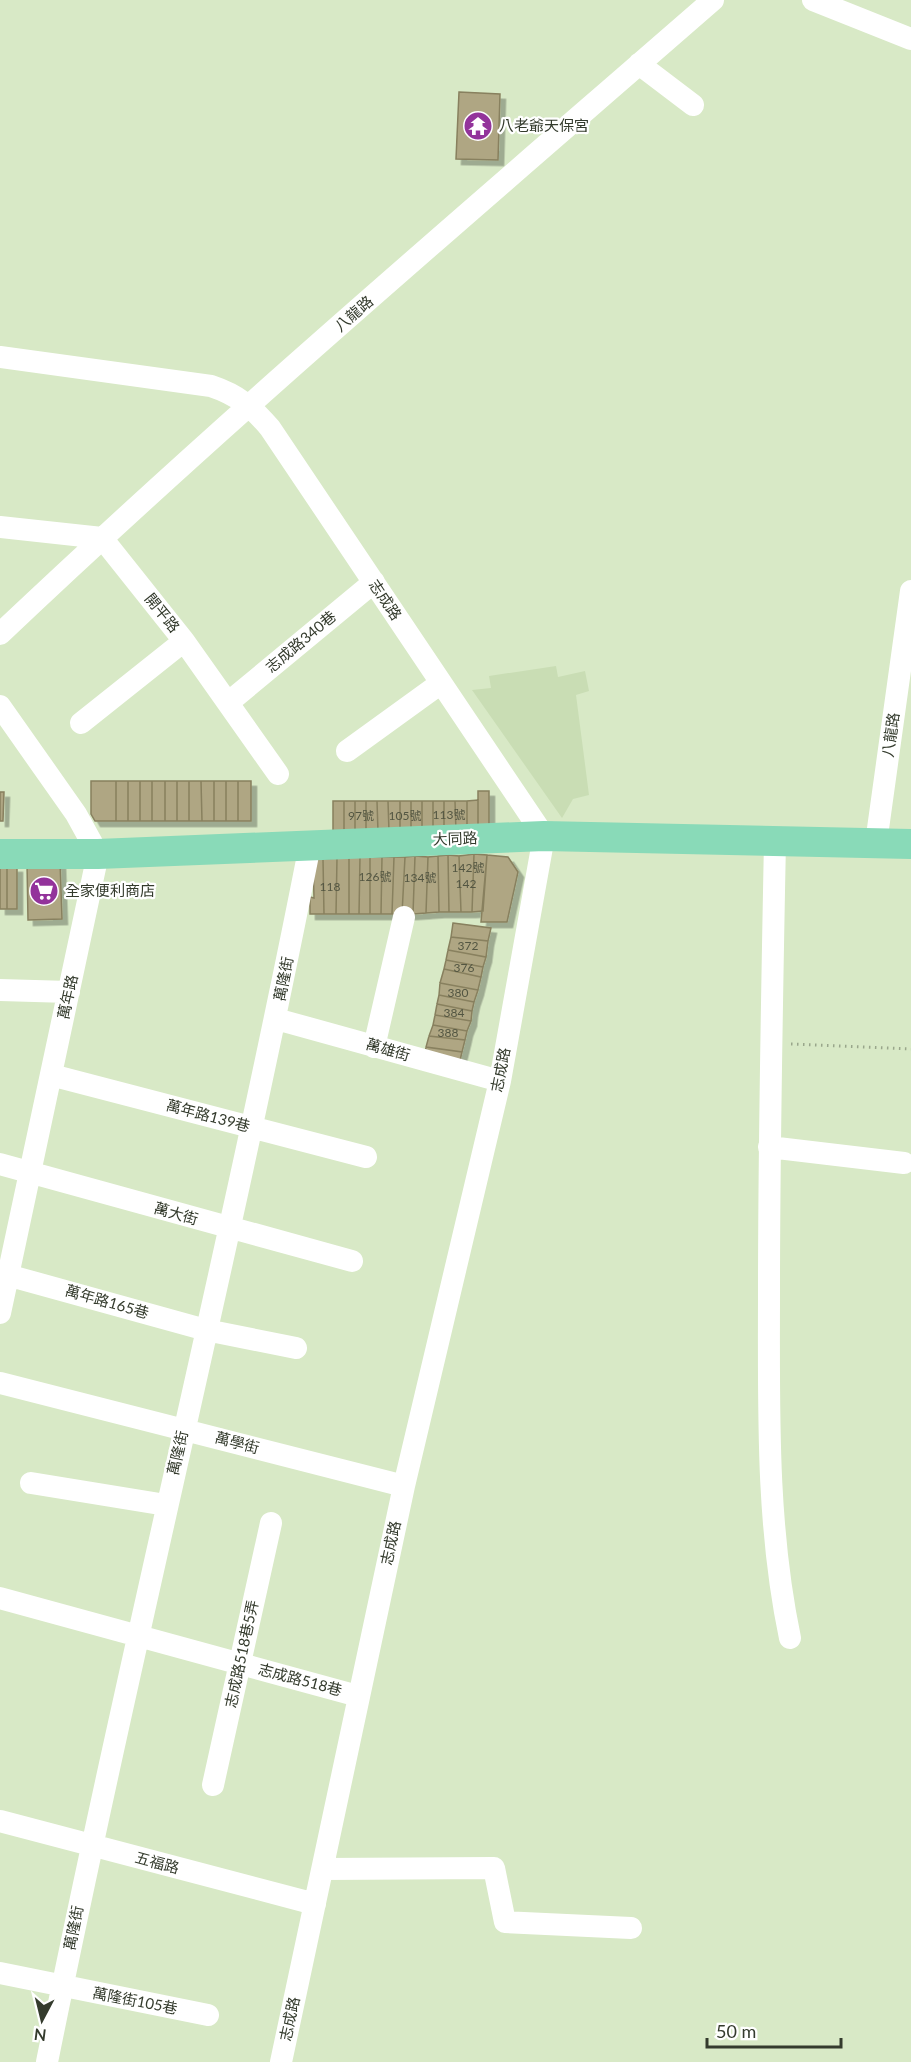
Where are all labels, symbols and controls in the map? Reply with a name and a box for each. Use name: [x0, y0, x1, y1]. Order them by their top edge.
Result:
temple icon: 八老爺天保宮: [462, 110, 494, 142]
place label: 八老爺天保宮: [499, 116, 589, 134]
street label: 八龍路: [330, 292, 376, 335]
street label: 志成路: [366, 576, 406, 623]
street label: 開平路: [142, 589, 184, 636]
street label: 志成路340巷: [262, 607, 339, 676]
street label: 八龍路: [878, 711, 902, 758]
house number: 113號: [433, 807, 465, 822]
house number: 97號: [348, 808, 374, 823]
house number: 105號: [389, 808, 421, 823]
street label: 大同路: [432, 828, 478, 848]
house number: 142號: [452, 860, 484, 875]
house number: 126號: [359, 869, 391, 884]
house number: 134號: [404, 870, 436, 885]
supermarket icon: 全家便利商店: [28, 875, 60, 907]
house number: 142: [456, 876, 476, 891]
house number: 118: [320, 879, 340, 894]
place label: 全家便利商店: [65, 881, 155, 899]
house number: 372: [458, 938, 478, 953]
street label: 萬隆街: [270, 955, 296, 1003]
house number: 376: [454, 960, 474, 975]
street label: 萬年路: [54, 973, 81, 1021]
house number: 380: [448, 985, 468, 1000]
house number: 384: [444, 1005, 464, 1020]
house number: 388: [438, 1025, 458, 1040]
street label: 萬雄街: [364, 1034, 412, 1064]
street label: 志成路: [487, 1046, 513, 1094]
street label: 萬年路139巷: [164, 1095, 252, 1135]
street label: 萬大街: [152, 1198, 200, 1228]
street label: 萬年路165巷: [63, 1281, 151, 1322]
street label: 萬學街: [213, 1428, 261, 1457]
street label: 萬隆街: [163, 1429, 191, 1477]
street label: 志成路: [377, 1519, 404, 1567]
street label: 志成路518巷5弄: [221, 1598, 261, 1709]
street label: 志成路518巷: [256, 1659, 344, 1699]
street label: 五福路: [133, 1848, 181, 1877]
street label: 萬隆街: [60, 1904, 86, 1952]
street label: 萬隆街105巷: [91, 1983, 179, 2017]
north arrow: [12, 1990, 72, 2050]
street label: 志成路: [276, 1995, 303, 2043]
scale bar: [707, 2011, 840, 2049]
text: 50 m: [716, 2020, 756, 2042]
text: N: [33, 2025, 47, 2046]

